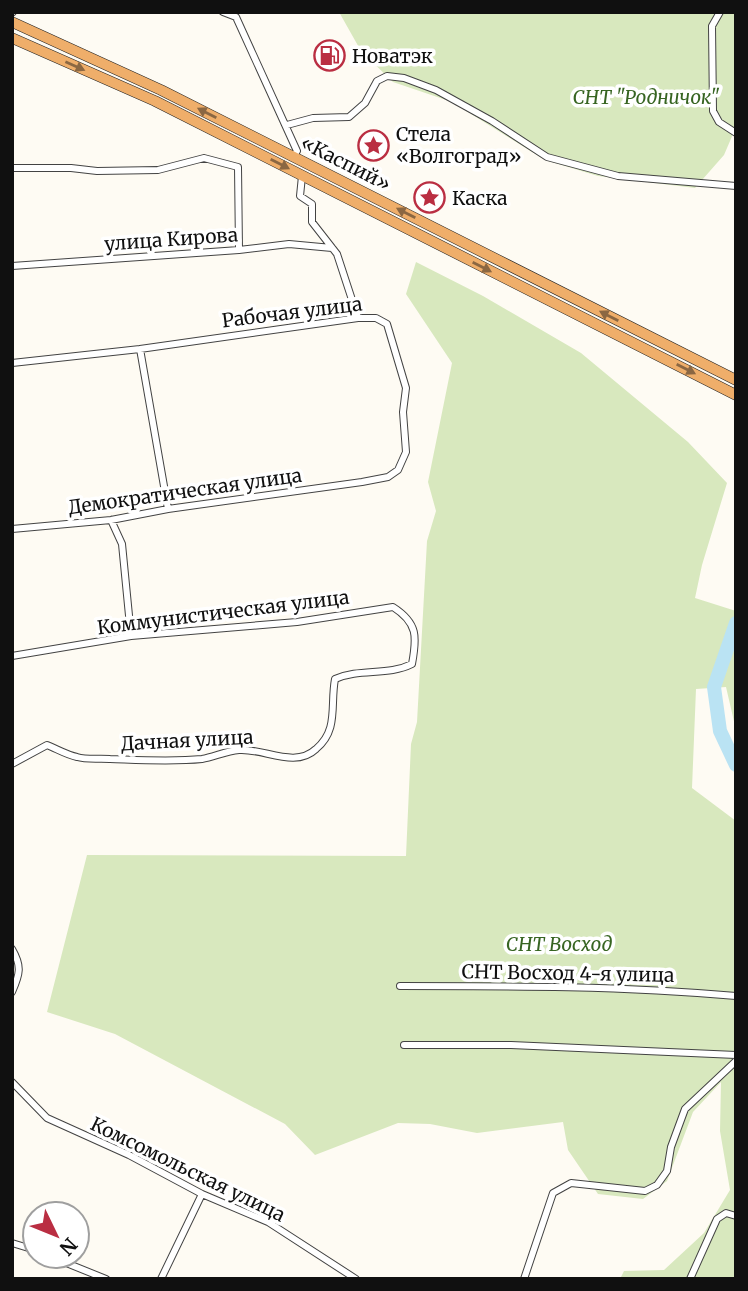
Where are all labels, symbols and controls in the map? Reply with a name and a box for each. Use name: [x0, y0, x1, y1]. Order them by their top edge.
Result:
fuel station icon: Новатэк: [312, 39, 346, 73]
place label: Новатэк: [352, 44, 433, 68]
one-way arrow: [64, 61, 85, 72]
park label: СНТ "Родничок": [572, 85, 720, 109]
one-way arrow: [197, 107, 217, 118]
place label: Стела «Волгоград»: [396, 122, 522, 168]
place icon: Стела «Волгоград»: [356, 128, 390, 162]
street label: «Каспий»: [297, 130, 395, 196]
one-way arrow: [270, 158, 290, 170]
place icon: Каска: [412, 181, 446, 215]
place label: Каска: [452, 186, 507, 210]
one-way arrow: [396, 208, 416, 219]
street label: улица Кирова: [103, 222, 239, 256]
one-way arrow: [473, 261, 493, 273]
street label: Рабочая улица: [221, 291, 363, 333]
one-way arrow: [599, 310, 619, 322]
one-way arrow: [676, 364, 696, 375]
street label: Демократическая улица: [67, 463, 303, 519]
street label: Коммунистическая улица: [96, 585, 350, 639]
street label: Дачная улица: [120, 725, 254, 755]
park label: СНТ Восход: [506, 932, 612, 956]
street label: СНТ Восход 4-я улица: [461, 959, 675, 987]
street label: Комсомольская улица: [87, 1111, 289, 1227]
north arrow: [21, 1200, 91, 1270]
text: N: [55, 1233, 82, 1260]

